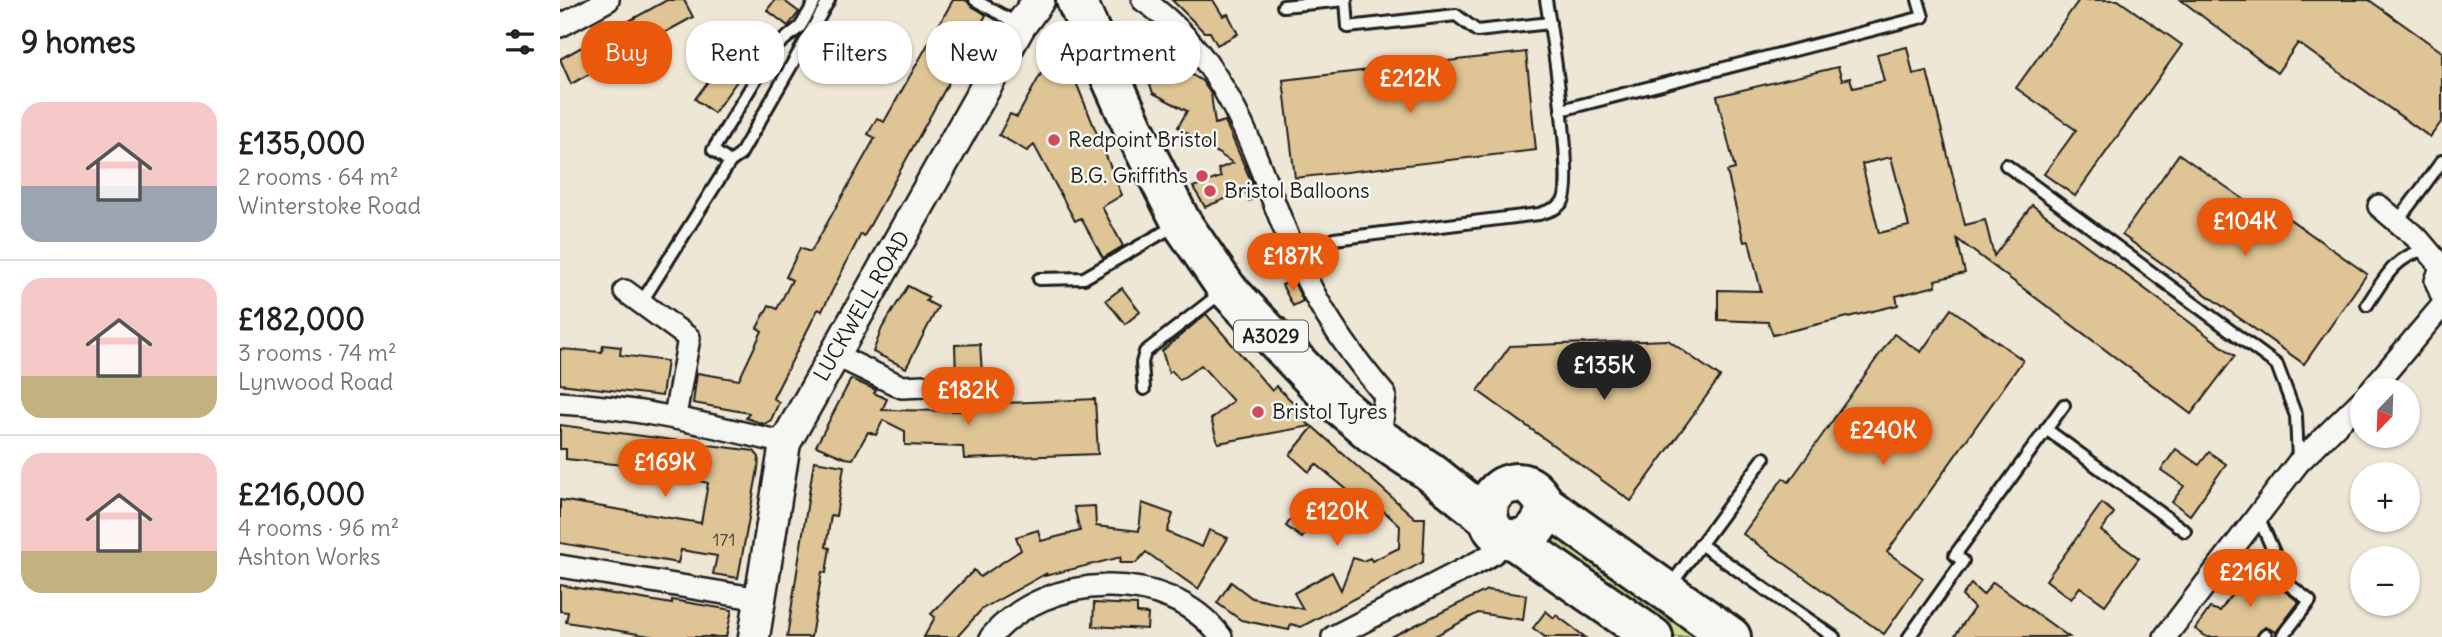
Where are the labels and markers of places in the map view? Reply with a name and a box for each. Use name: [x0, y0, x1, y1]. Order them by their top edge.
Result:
pin: £212K: [1361, 55, 1459, 115]
place label: Redpoint Bristol: [1068, 126, 1217, 153]
marker: Redpoint Bristol: [1046, 132, 1062, 148]
place label: B.G. Griffiths: [1070, 162, 1188, 189]
marker: B.G. Griffiths: [1194, 168, 1210, 184]
place label: Bristol Balloons: [1224, 177, 1370, 204]
marker: Bristol Balloons: [1202, 183, 1218, 199]
pin: £104K: [2196, 198, 2294, 258]
pin: £187K: [1244, 233, 1342, 293]
pin: £135K: [1555, 342, 1653, 402]
pin: £182K: [919, 368, 1017, 427]
place label: Bristol Tyres: [1272, 398, 1387, 425]
marker: Bristol Tyres: [1250, 404, 1266, 420]
pin: £240K: [1834, 407, 1932, 467]
pin: £169K: [616, 440, 714, 499]
pin: £120K: [1288, 489, 1386, 548]
pin: £216K: [2201, 550, 2299, 609]

